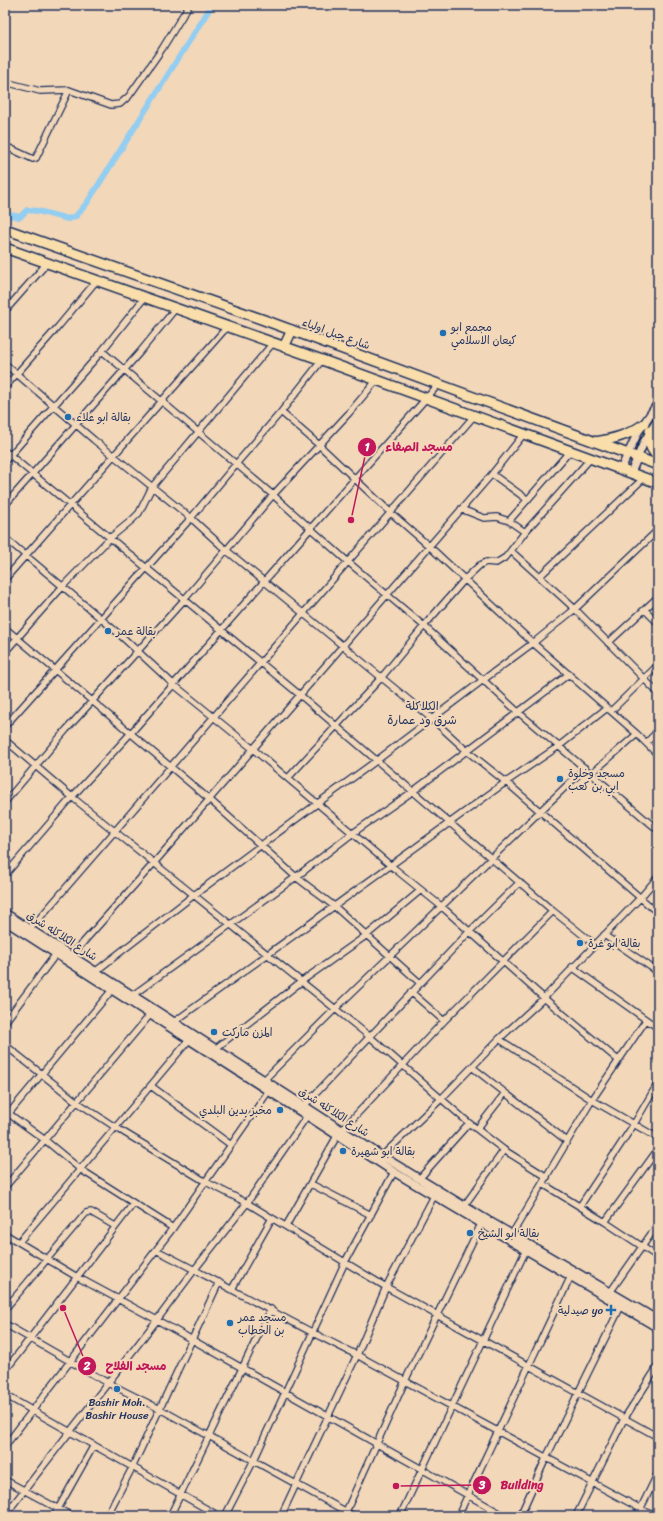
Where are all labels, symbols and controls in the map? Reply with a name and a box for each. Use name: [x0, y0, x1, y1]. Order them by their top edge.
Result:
street label: شارع جبل اولياء: [299, 313, 373, 355]
place label: مجمع ابو كيعان الاسلامي: [450, 318, 517, 351]
marker: مجمع ابو كيعان الاسلامي: [438, 328, 448, 338]
place label: بقالة ابو علاء: [76, 408, 131, 427]
marker: بقالة ابو علاء: [63, 412, 73, 422]
callout: مسجد الصفاء: [357, 435, 460, 459]
text: 1: [364, 436, 370, 458]
text: مسجد الصفاء: [385, 436, 453, 458]
place label: بقالة عمر: [115, 622, 156, 641]
marker: بقالة عمر: [103, 626, 113, 636]
district label: الكلاكلة شرق ود عمارة: [387, 695, 457, 731]
place label: مسجد وخلوة ابي بن كعب: [568, 764, 625, 797]
marker: مسجد وخلوة ابي بن كعب: [555, 774, 565, 784]
street label: شارع الكلاكله شرق: [23, 906, 101, 966]
place label: بقالة ابو غرة: [588, 934, 641, 953]
marker: بقالة ابو غرة: [575, 938, 585, 948]
place label: المزن ماركت: [222, 1023, 273, 1042]
marker: المزن ماركت: [209, 1027, 219, 1037]
street label: شارع الكلاكله شرق: [295, 1082, 373, 1142]
place label: مخبز بدين البلدي: [199, 1101, 272, 1120]
marker: مخبز بدين البلدي: [275, 1105, 285, 1115]
place label: بقالة ابو شهيرة: [351, 1142, 415, 1161]
marker: بقالة ابو شهيرة: [338, 1146, 348, 1156]
place label: بقالة ابو الشيخ: [478, 1224, 539, 1243]
marker: بقالة ابو الشيخ: [465, 1228, 475, 1238]
place label: صيدلية yo: [558, 1301, 603, 1320]
marker: صيدلية yo: [606, 1305, 616, 1315]
place label: مسجد عمر بن الخطاب: [237, 1308, 286, 1340]
marker: مسجد عمر بن الخطاب: [225, 1318, 235, 1328]
callout: مسجد الفلاح: [77, 1354, 175, 1378]
text: 2: [83, 1355, 91, 1377]
text: مسجد الفلاح: [105, 1355, 167, 1377]
marker: Bashir Moh. Bashir House: [112, 1384, 122, 1394]
place label: Bashir Moh. Bashir House: [85, 1393, 149, 1425]
callout: Building: [472, 1473, 551, 1497]
text: 3: [478, 1474, 486, 1496]
text: Building: [501, 1474, 544, 1496]

